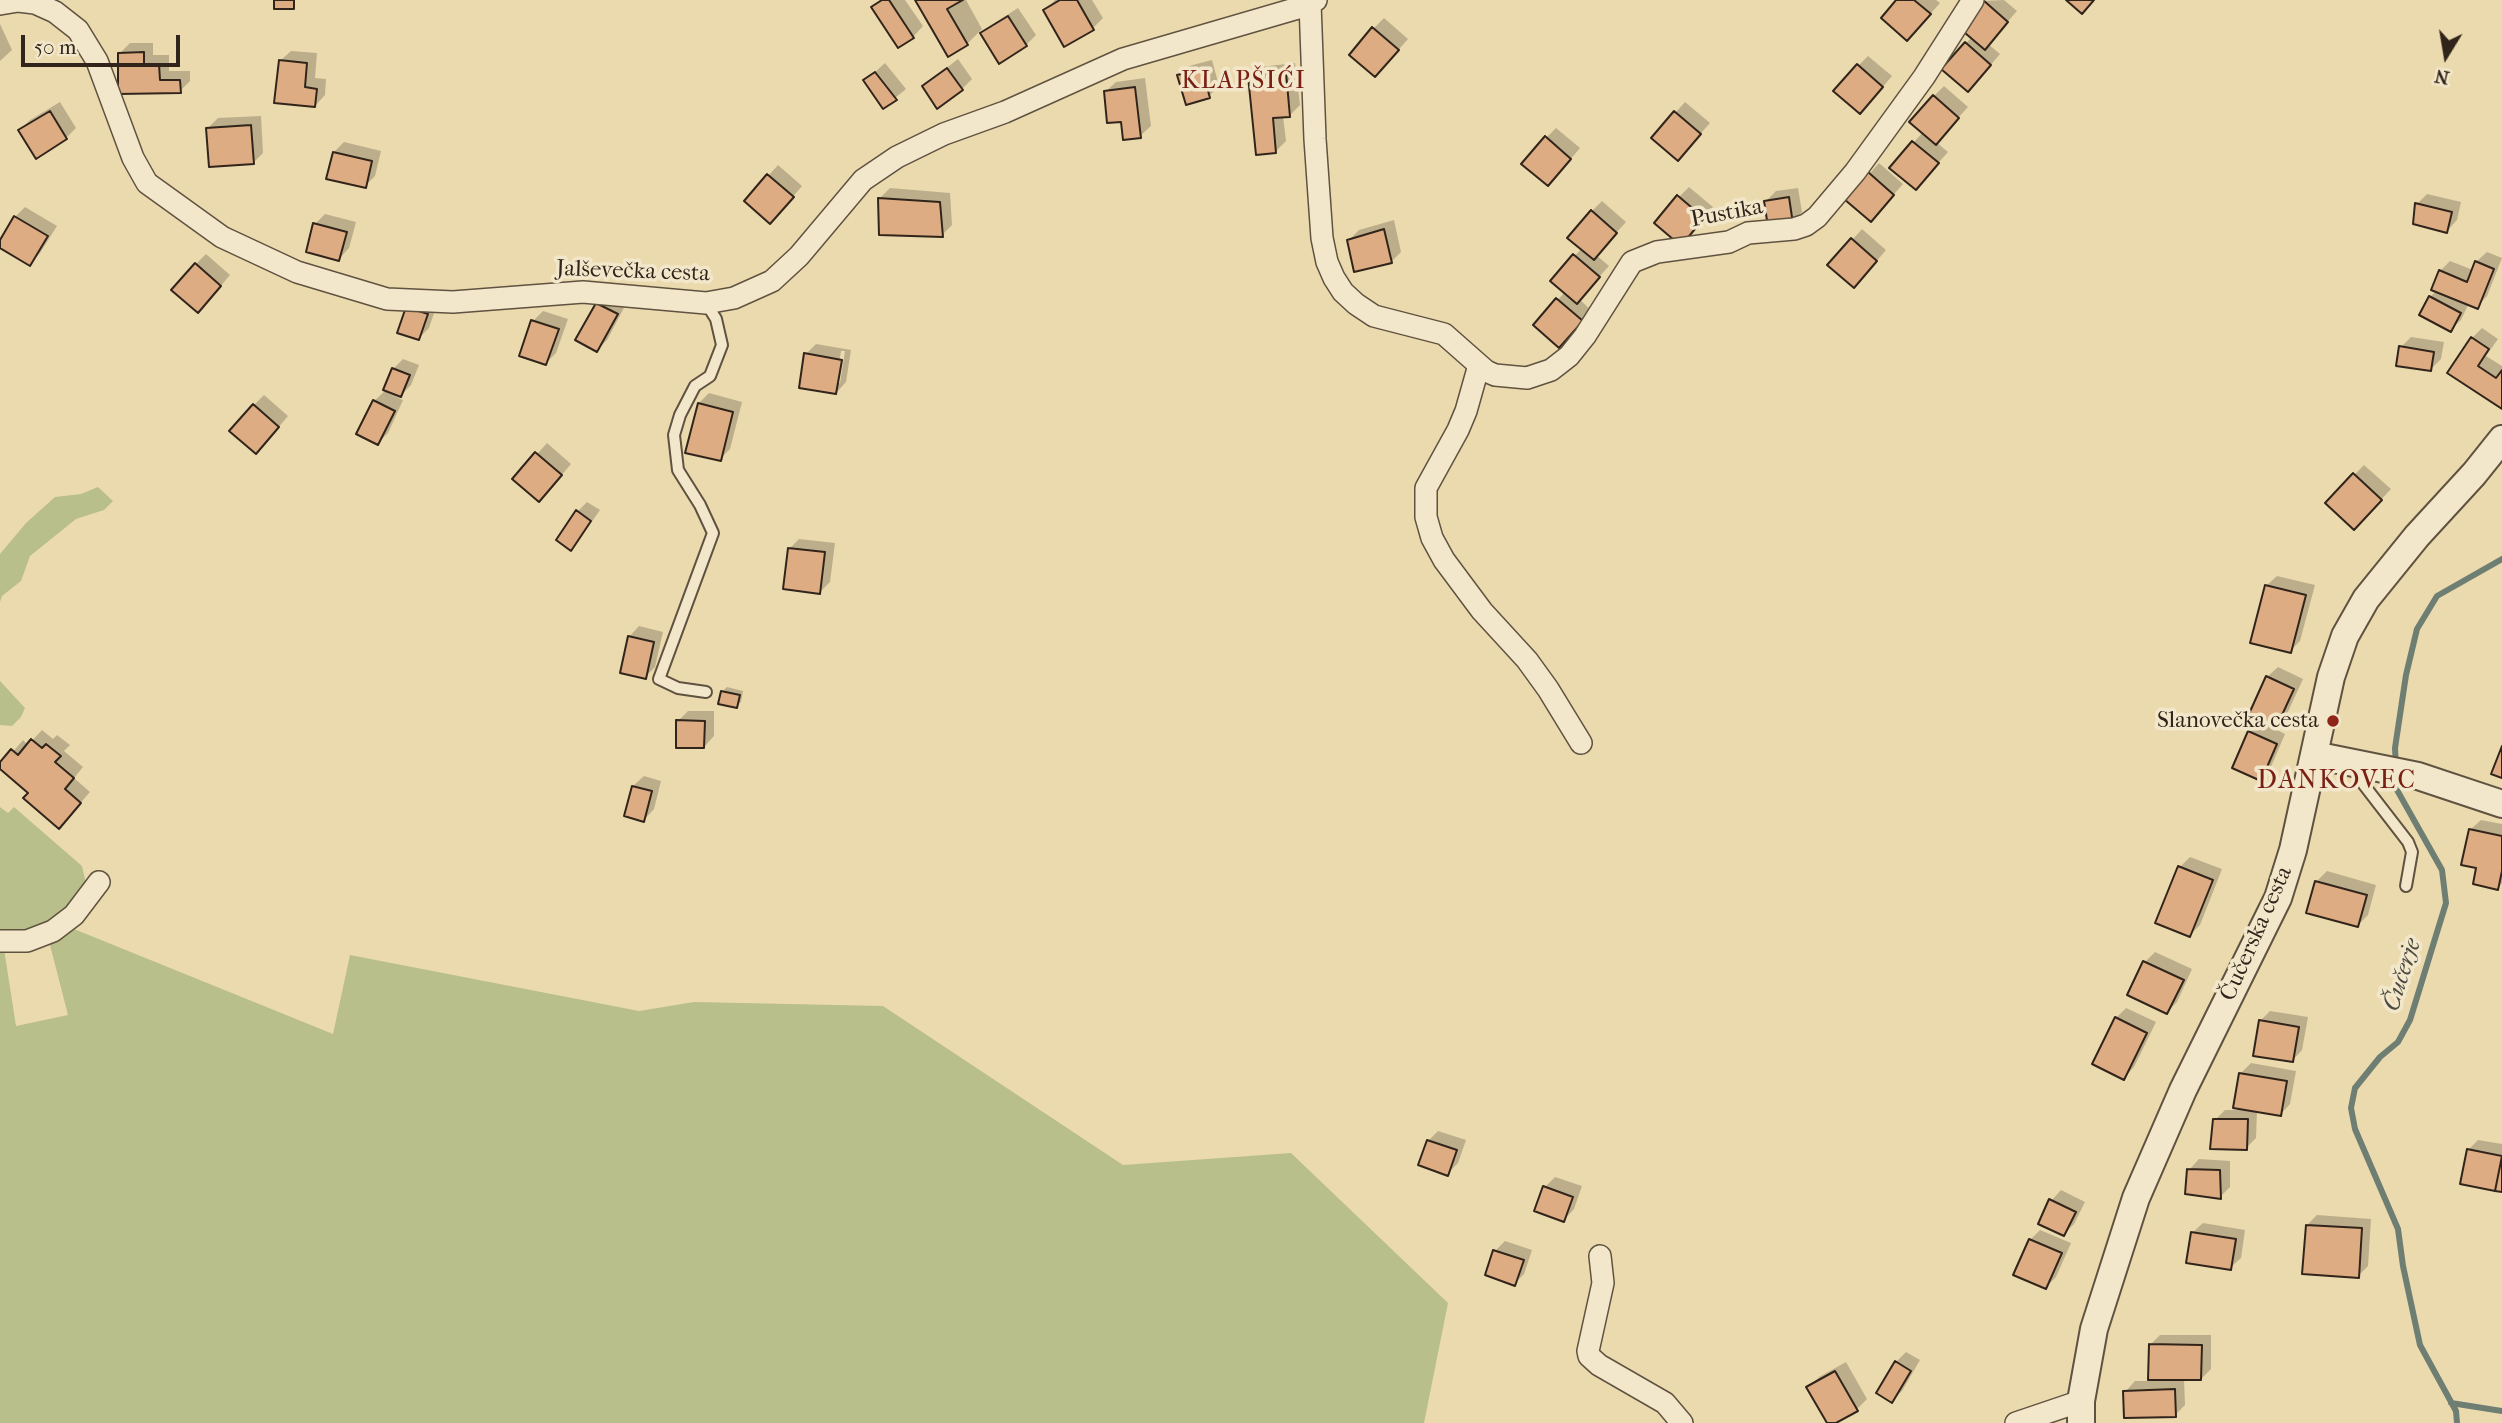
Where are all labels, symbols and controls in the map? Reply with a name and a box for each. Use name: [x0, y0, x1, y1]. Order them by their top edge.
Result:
scale bar: [24, 21, 184, 65]
north arrow: [2411, 21, 2481, 91]
text: 50 m: [34, 35, 77, 59]
text: N: [2433, 64, 2451, 89]
district label: KLAPŠIĆI: [1182, 68, 1306, 96]
street label: Pustika: [1689, 194, 1765, 234]
street label: Jalševečka cesta: [556, 256, 710, 288]
place label: Slanovečka cesta: [2157, 707, 2319, 735]
marker: Slanovečka cesta: [2325, 713, 2341, 729]
district label: DANKOVEC: [2258, 766, 2416, 798]
street label: Čučerska cesta: [2215, 862, 2299, 1006]
water label: Čučerje: [2378, 935, 2428, 1015]

